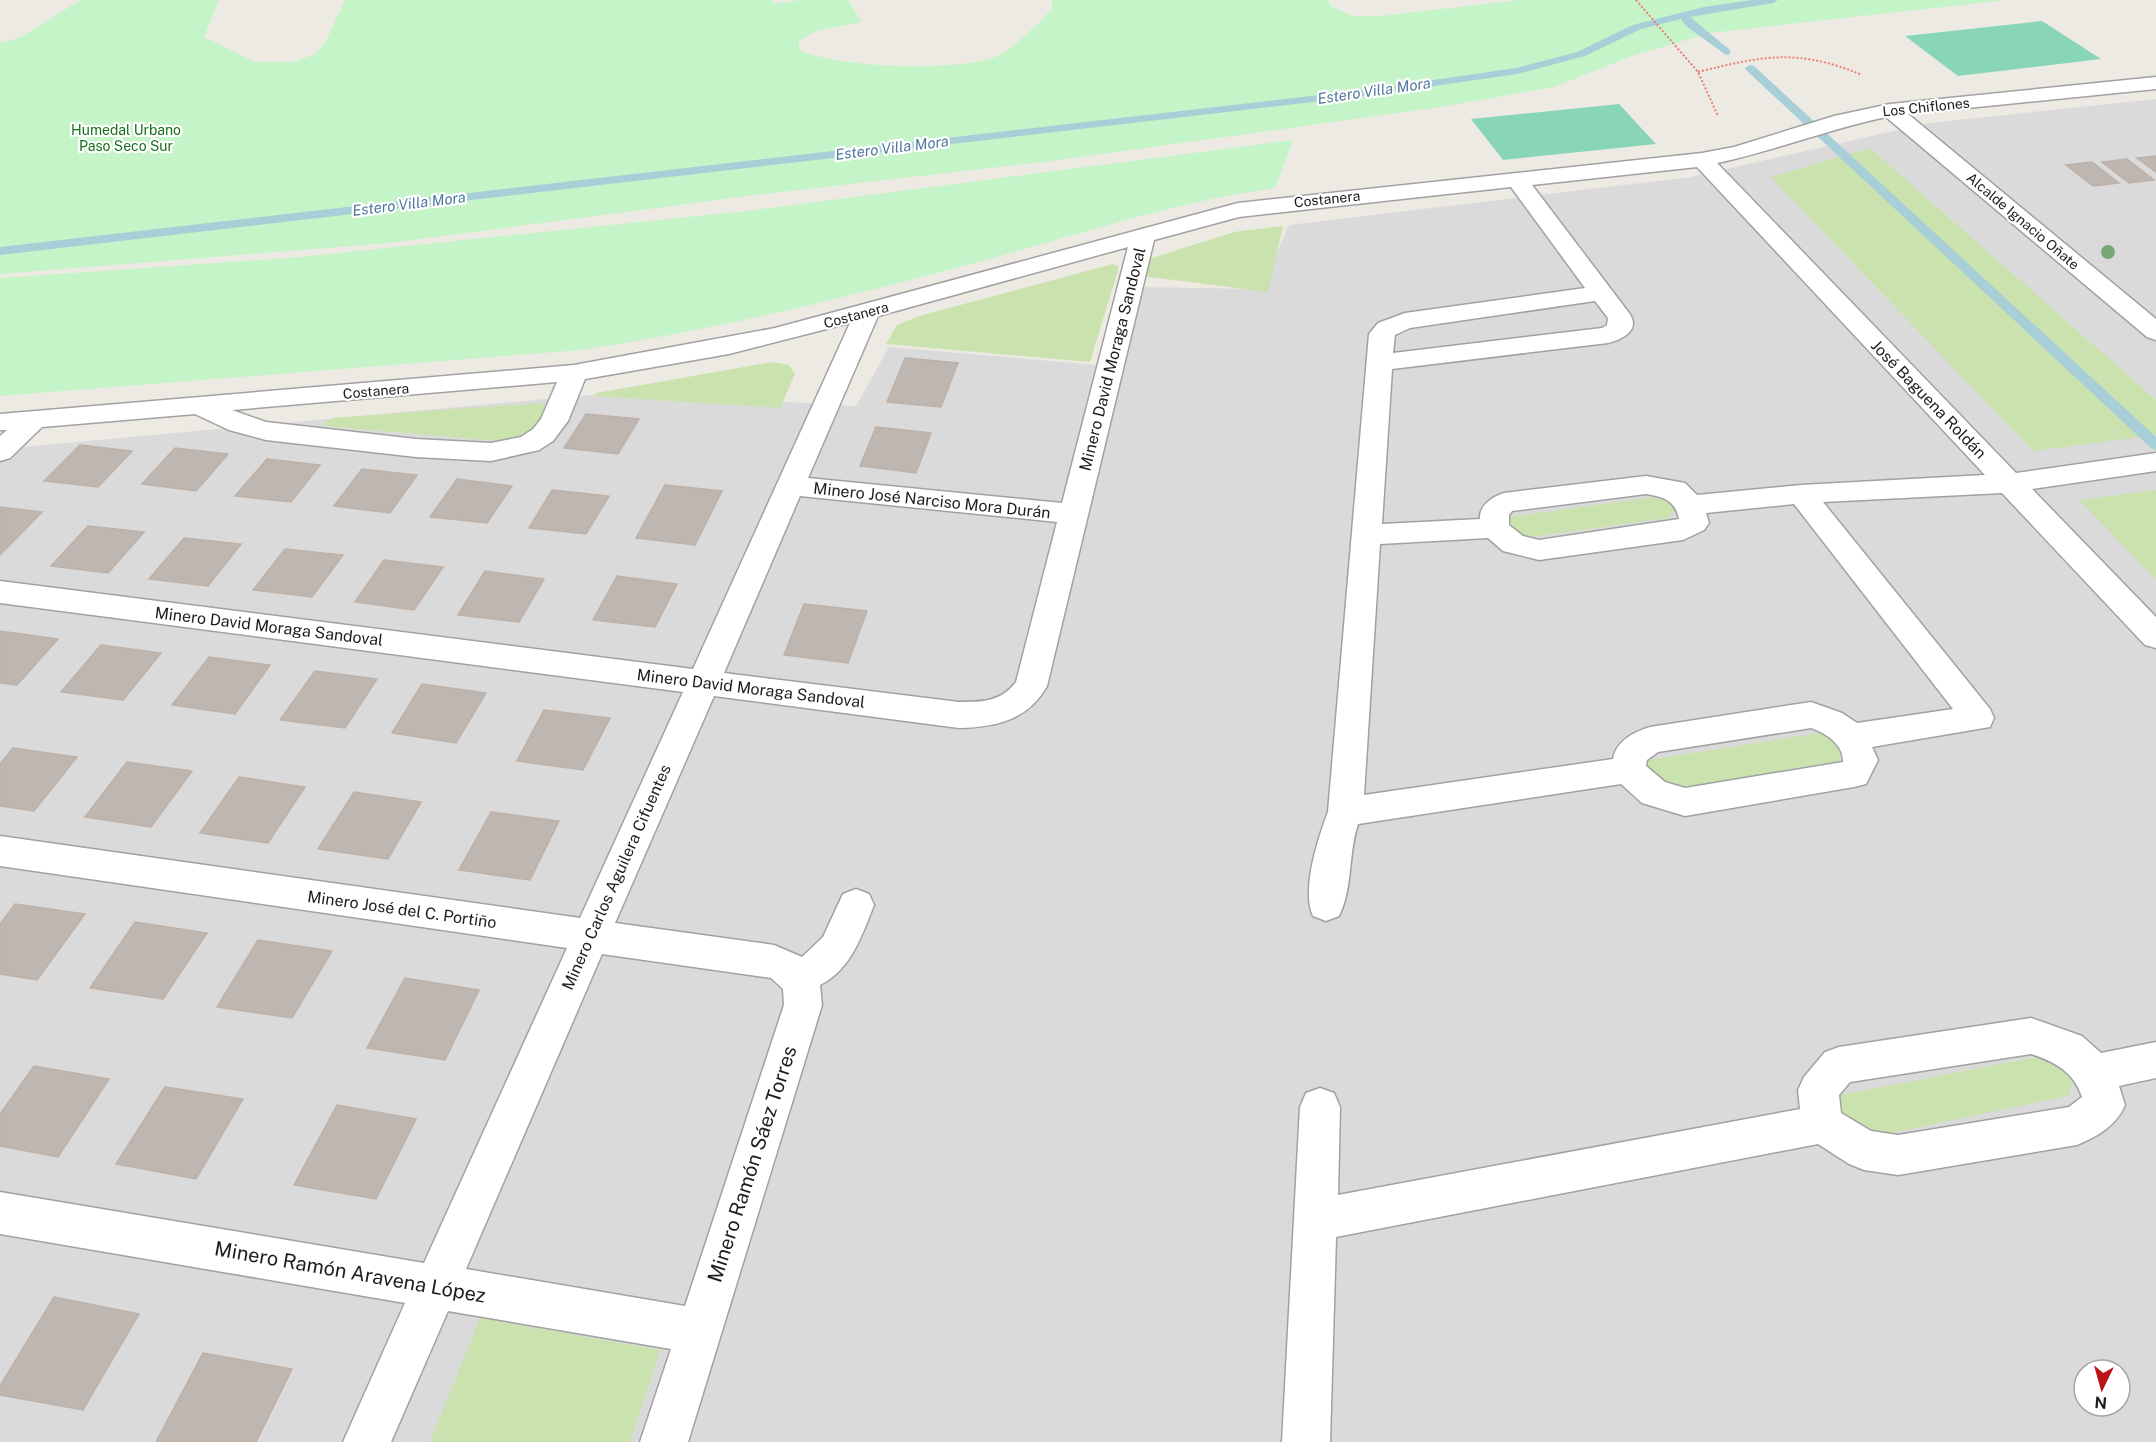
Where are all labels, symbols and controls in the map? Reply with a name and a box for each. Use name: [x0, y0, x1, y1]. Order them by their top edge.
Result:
water label: Estero Villa Mora: [1316, 74, 1432, 107]
street label: Los Chiflones: [1882, 94, 1970, 120]
park label: Humedal Urbano Paso Seco Sur: [71, 122, 181, 154]
water label: Estero Villa Mora: [834, 132, 950, 163]
street label: Alcalde Ignacio Oñate: [1963, 169, 2083, 273]
water label: Estero Villa Mora: [351, 188, 467, 219]
street label: Costanera: [1293, 188, 1361, 210]
street label: Minero David Moraga Sandoval: [1075, 245, 1150, 473]
street label: Costanera: [822, 299, 890, 331]
street label: José Baguena Roldán: [1867, 336, 1990, 463]
street label: Costanera: [342, 380, 410, 402]
street label: Minero José Narciso Mora Durán: [812, 479, 1052, 522]
street label: Minero David Moraga Sandoval: [154, 603, 384, 650]
street label: Minero David Moraga Sandoval: [636, 665, 866, 712]
street label: Minero Carlos Aguilera Cifuentes: [558, 761, 675, 993]
street label: Minero José del C. Portiño: [306, 887, 498, 932]
street label: Minero Ramón Sáez Torres: [702, 1043, 802, 1285]
street label: Minero Ramón Aravena López: [213, 1236, 487, 1308]
north arrow: [2072, 1358, 2132, 1418]
text: N: [2094, 1392, 2108, 1412]

